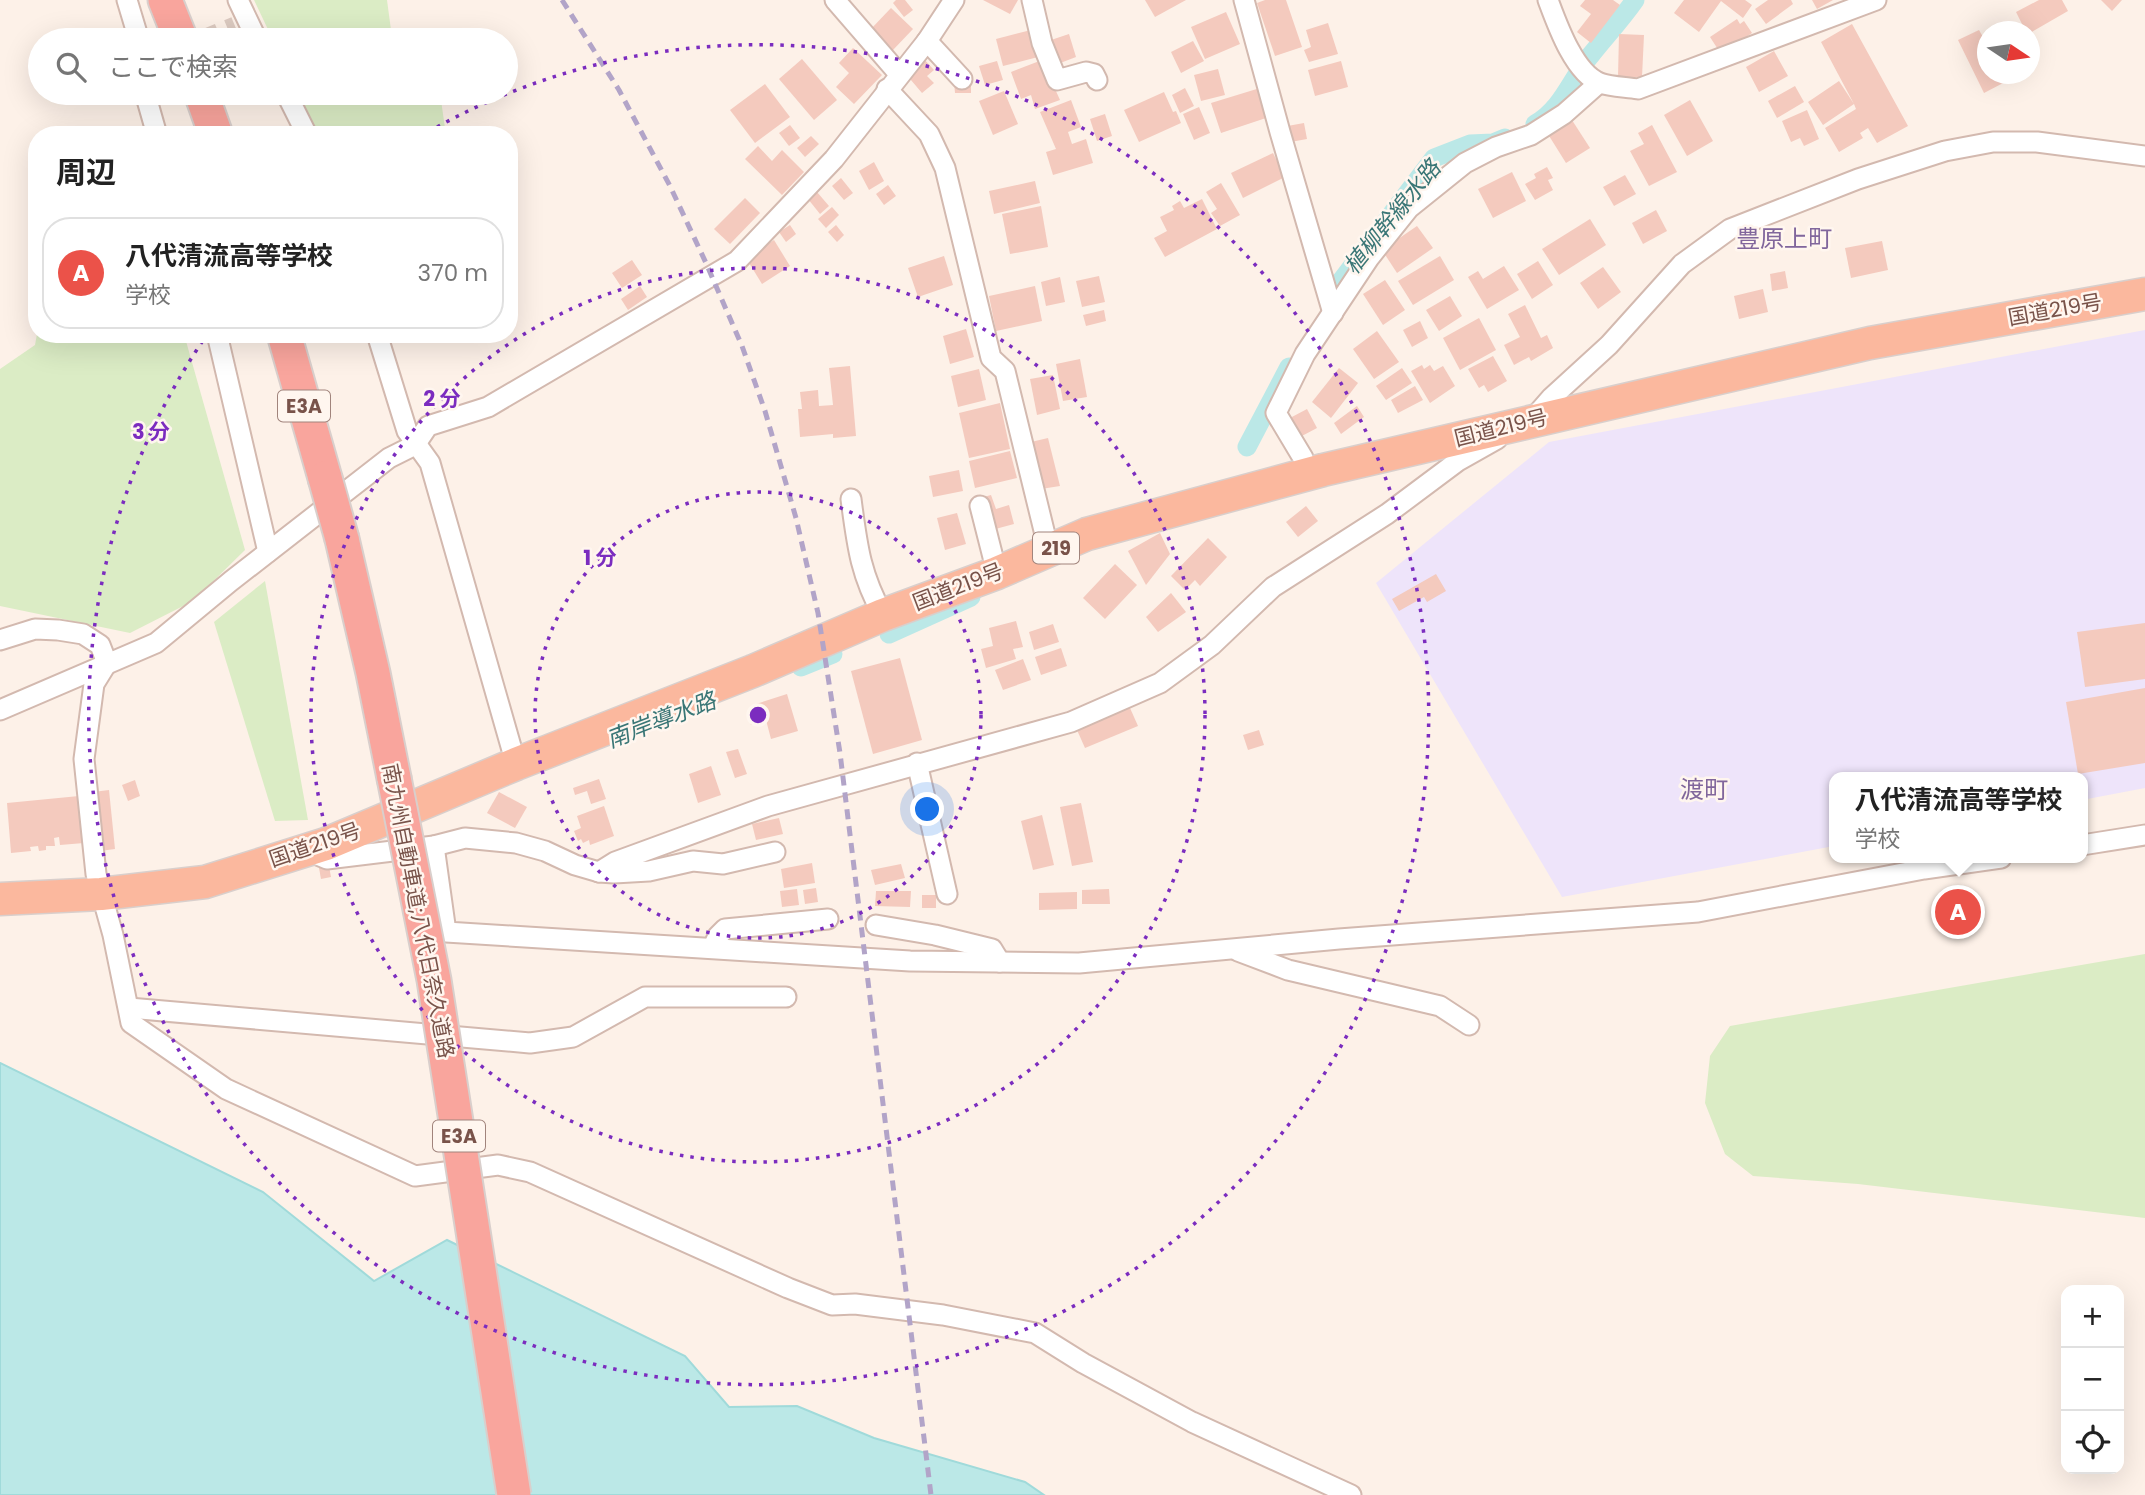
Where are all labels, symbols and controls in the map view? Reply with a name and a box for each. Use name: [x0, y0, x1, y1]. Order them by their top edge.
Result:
north arrow: [1977, 21, 2040, 84]
search box: [28, 28, 518, 105]
icon: search: [52, 48, 90, 86]
text: ここで検索: [108, 49, 238, 85]
text: 周辺: [56, 151, 116, 194]
water label: 植柳幹線水路: [1336, 152, 1449, 281]
district label: 豊原上町: [1736, 222, 1832, 255]
text: 八代清流高等学校: [125, 238, 333, 274]
text: A: [73, 257, 89, 289]
text: 370 m: [418, 257, 488, 289]
text: 学校: [125, 279, 171, 311]
street label: 国道219号: [2006, 287, 2104, 332]
text: 2 分: [423, 384, 461, 413]
road number: E3A: [278, 390, 330, 422]
street label: 国道219号: [1451, 402, 1550, 453]
text: 3 分: [132, 417, 170, 446]
road number: 219: [1033, 533, 1079, 564]
text: 1 分: [583, 543, 617, 572]
street label: 国道219号: [908, 556, 1007, 617]
water label: 南岸導水路: [602, 684, 722, 756]
centre of rings: [746, 703, 770, 727]
street label: 南九州自動車道;八代日奈久道路: [376, 761, 461, 1061]
popup: [1829, 772, 2088, 863]
district label: 渡町: [1680, 773, 1728, 806]
text: 八代清流高等学校: [1854, 782, 2063, 818]
your location: [910, 792, 944, 826]
street label: 国道219号: [265, 815, 364, 874]
text: 学校: [1854, 823, 1900, 855]
pin: A: [1935, 886, 1981, 938]
road number: E3A: [433, 1120, 485, 1152]
map controls: [2061, 1285, 2124, 1474]
button: +: [2061, 1285, 2124, 1348]
button: −: [2061, 1348, 2124, 1411]
button: locate: [2061, 1411, 2124, 1474]

